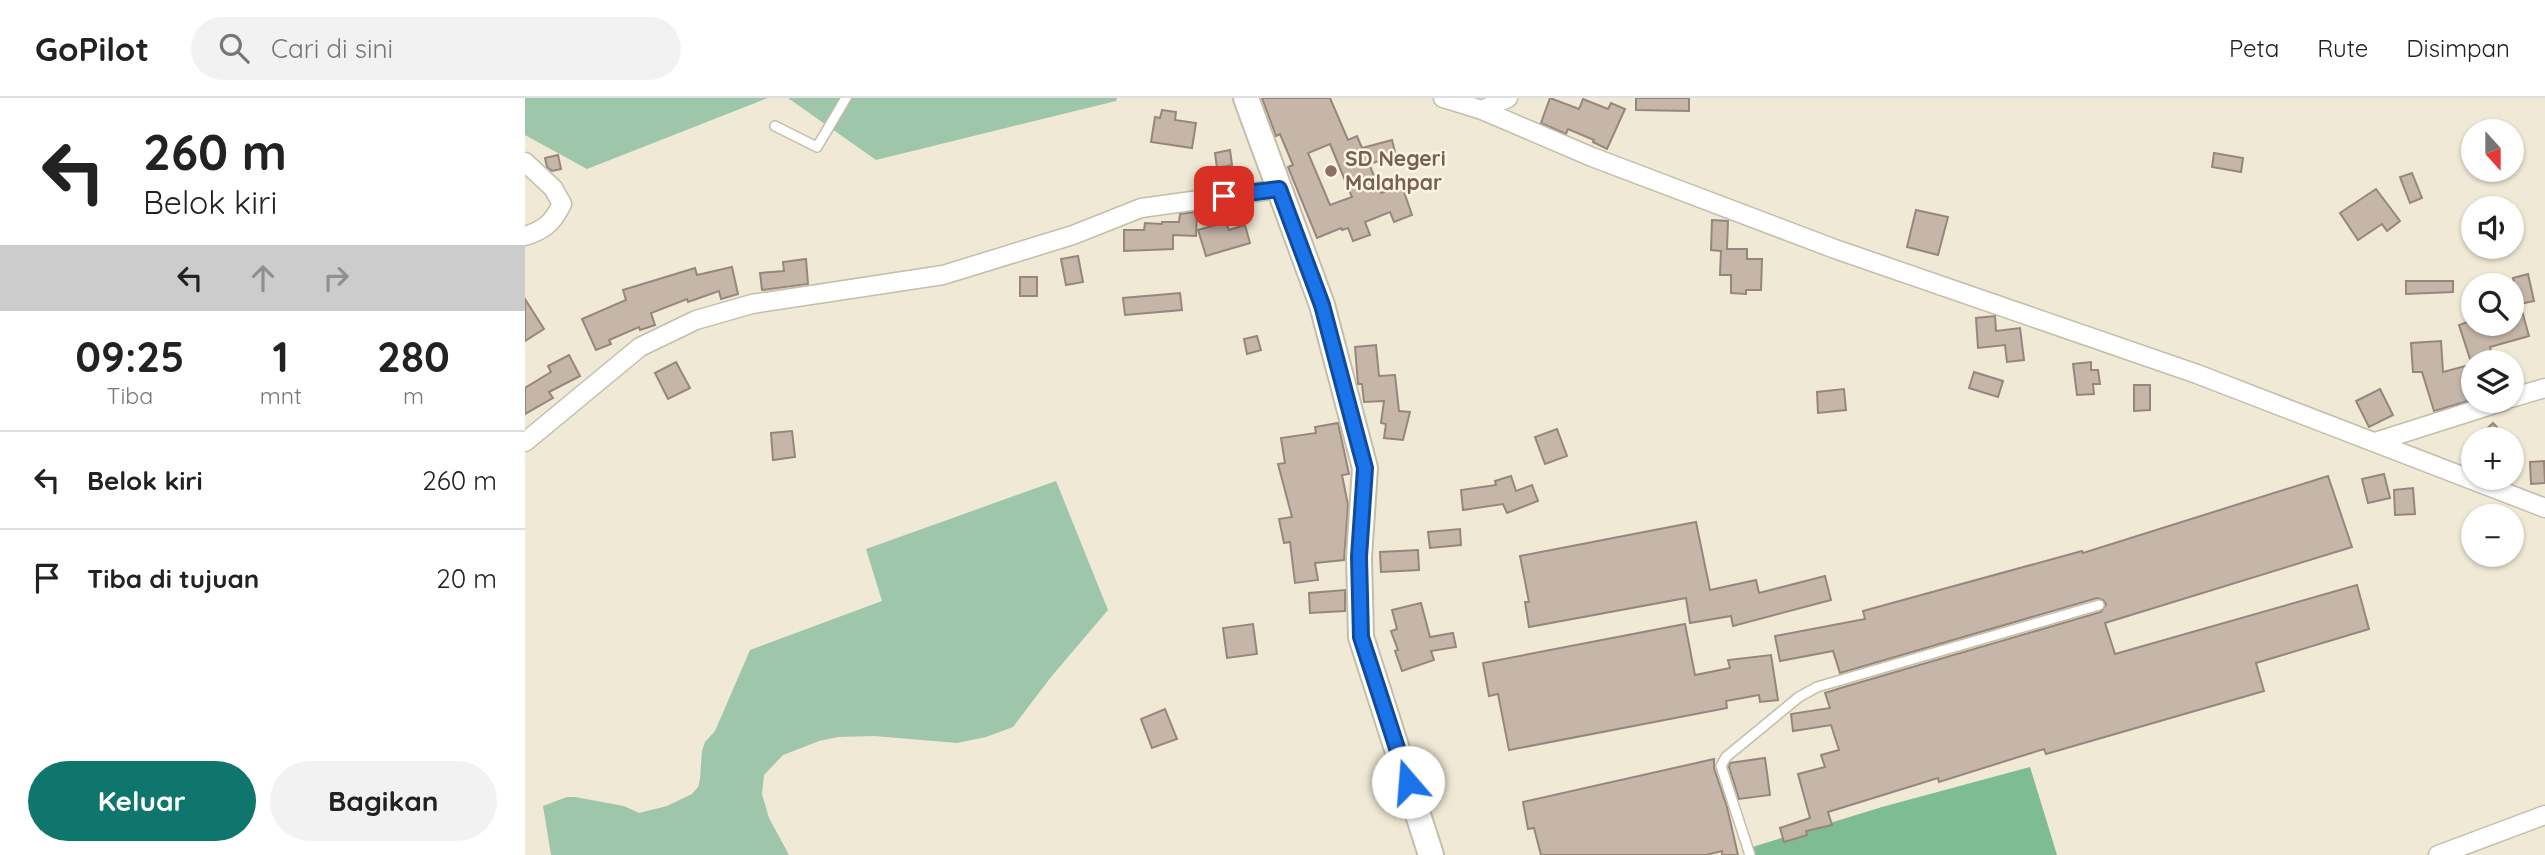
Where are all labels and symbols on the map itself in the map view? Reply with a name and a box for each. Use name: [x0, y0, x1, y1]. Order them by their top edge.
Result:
north arrow: [2461, 119, 2523, 182]
place label: SD Negeri Malahpar: [1345, 145, 1446, 195]
marker: SD Negeri Malahpar: [1323, 163, 1339, 179]
pin: [1194, 166, 1254, 226]
position arrow: [1371, 745, 1445, 819]

